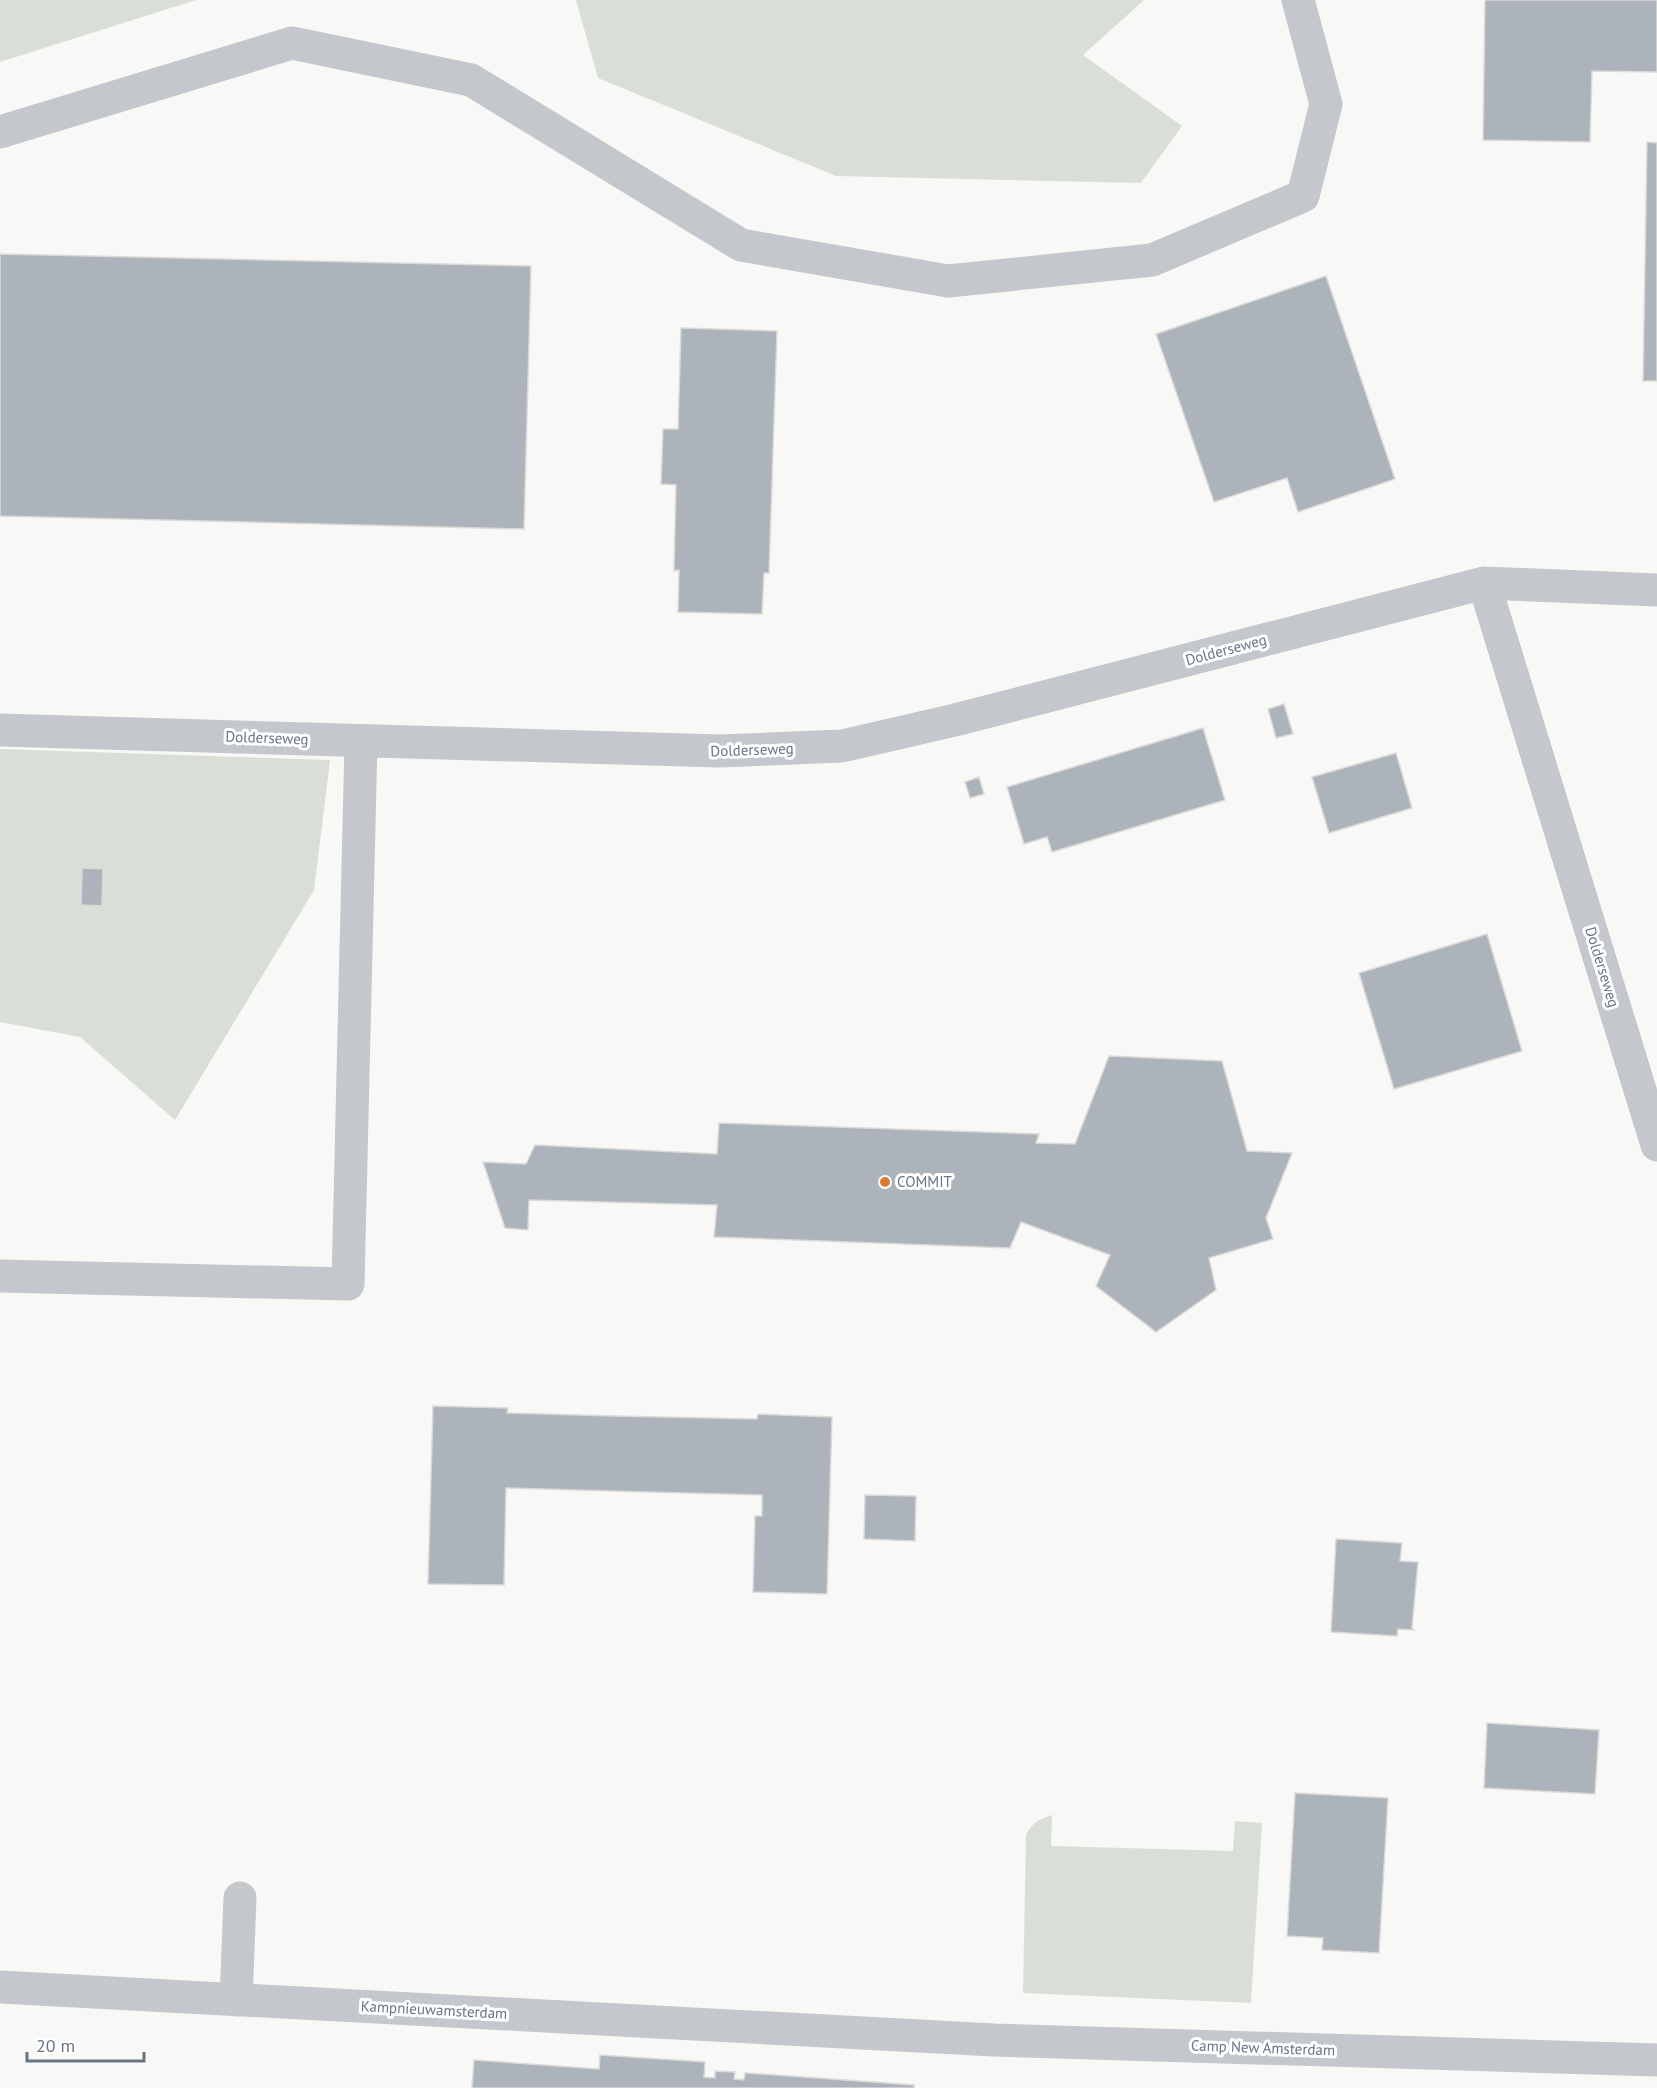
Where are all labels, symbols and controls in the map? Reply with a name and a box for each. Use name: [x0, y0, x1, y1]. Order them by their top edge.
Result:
street label: Dolderseweg: [1183, 630, 1268, 669]
street label: Dolderseweg: [225, 727, 309, 748]
street label: Dolderseweg: [710, 739, 794, 760]
street label: Dolderseweg: [1581, 924, 1624, 1009]
place label: COMMIT: [897, 1172, 953, 1191]
marker: COMMIT: [878, 1175, 892, 1189]
street label: Kampnieuwamsterdam: [360, 1996, 508, 2023]
scale bar: [27, 2025, 144, 2063]
text: 20 m: [36, 2034, 75, 2057]
street label: Camp New Amsterdam: [1191, 2035, 1336, 2060]

